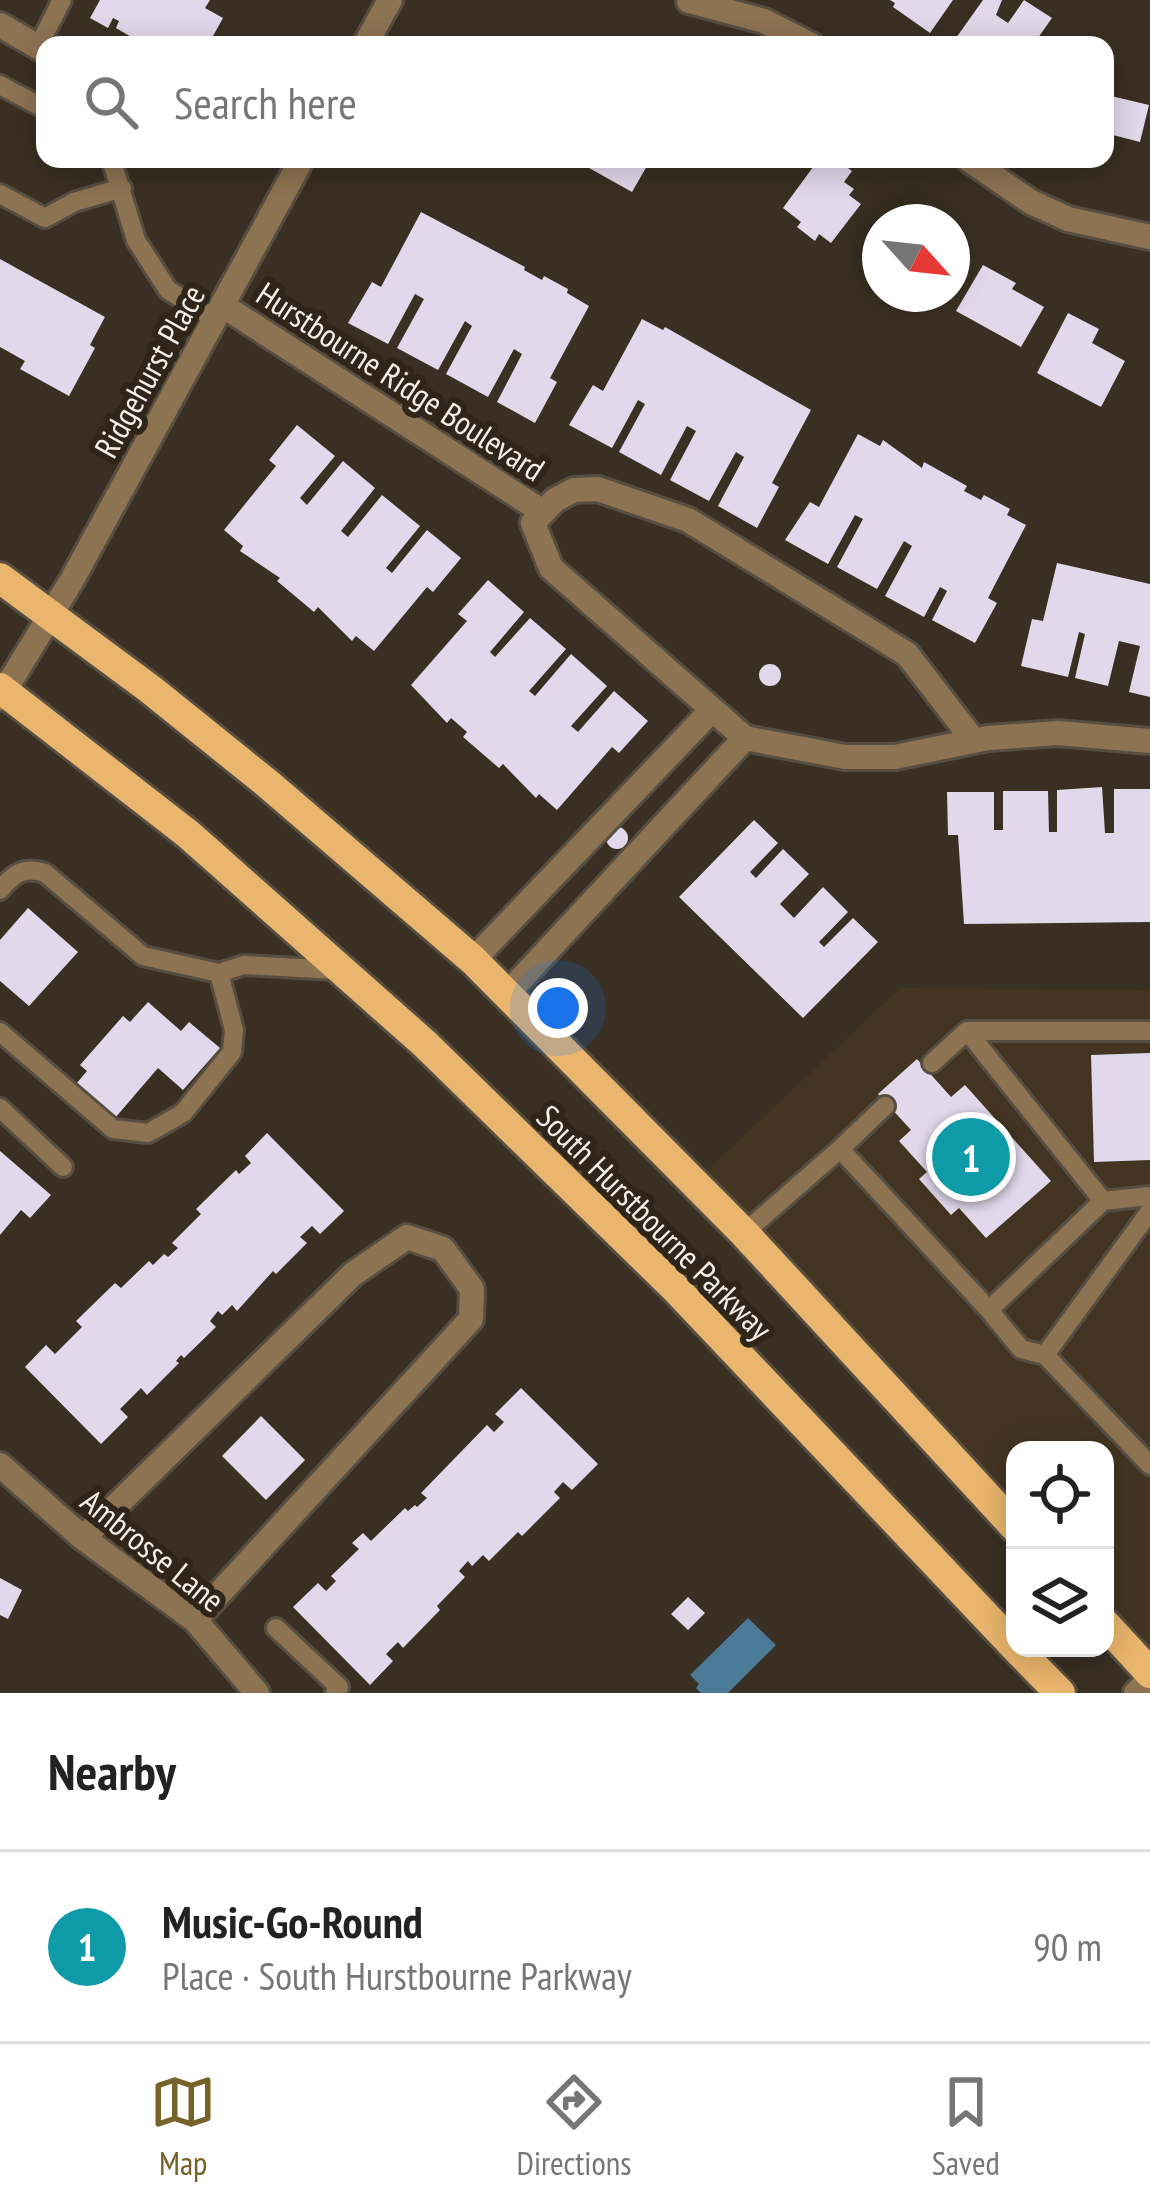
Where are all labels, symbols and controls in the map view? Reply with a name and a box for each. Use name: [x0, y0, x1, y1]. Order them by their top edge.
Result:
search box: [36, 36, 1114, 168]
icon: search: [78, 69, 144, 135]
text: Search here: [174, 73, 357, 131]
north arrow: [862, 204, 970, 312]
street label: Hurstbourne Ridge Boulevard: [249, 272, 553, 490]
street label: Ridgehurst Place: [84, 277, 214, 465]
your location: [528, 978, 588, 1038]
street label: South Hurstbourne Parkway: [528, 1095, 782, 1349]
pin: 1: [932, 1112, 1010, 1202]
map controls: [1006, 1441, 1114, 1657]
button: locate: [1006, 1441, 1114, 1549]
street label: Ambrosse Lane: [73, 1479, 233, 1621]
button: layers: [1006, 1549, 1114, 1657]
text: Nearby: [48, 1738, 176, 1804]
text: Music-Go-Round: [162, 1892, 423, 1950]
text: 1: [78, 1921, 96, 1972]
text: 90 m: [1033, 1921, 1102, 1972]
text: Place · South Hurstbourne Parkway: [162, 1950, 632, 2001]
tab: Map: [150, 2069, 216, 2184]
tab: Directions: [517, 2069, 631, 2184]
tab: Saved: [932, 2069, 1000, 2184]

